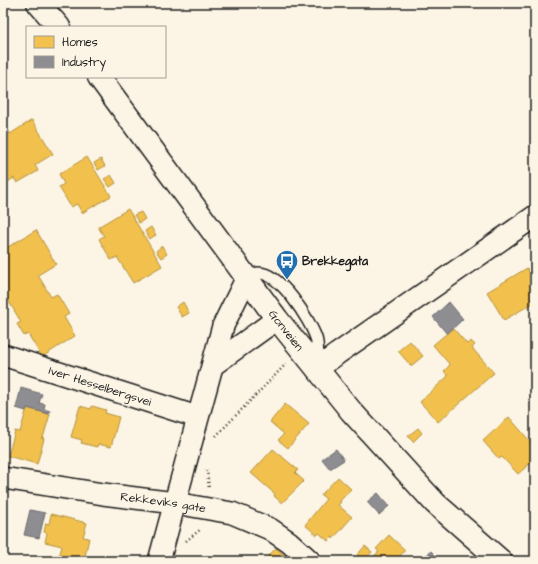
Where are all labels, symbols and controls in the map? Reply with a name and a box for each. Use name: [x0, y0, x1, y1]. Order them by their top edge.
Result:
legend: [26, 26, 166, 78]
text: Homes: [62, 34, 98, 51]
text: Industry: [62, 54, 107, 72]
bus stop icon: Brekkegata: [274, 248, 300, 281]
place label: Brekkegata: [302, 253, 369, 272]
street label: Gonveien: [264, 307, 307, 355]
street label: Iver Hesselbergsvei: [47, 362, 154, 411]
street label: Rekkeviks gate: [119, 488, 208, 517]

